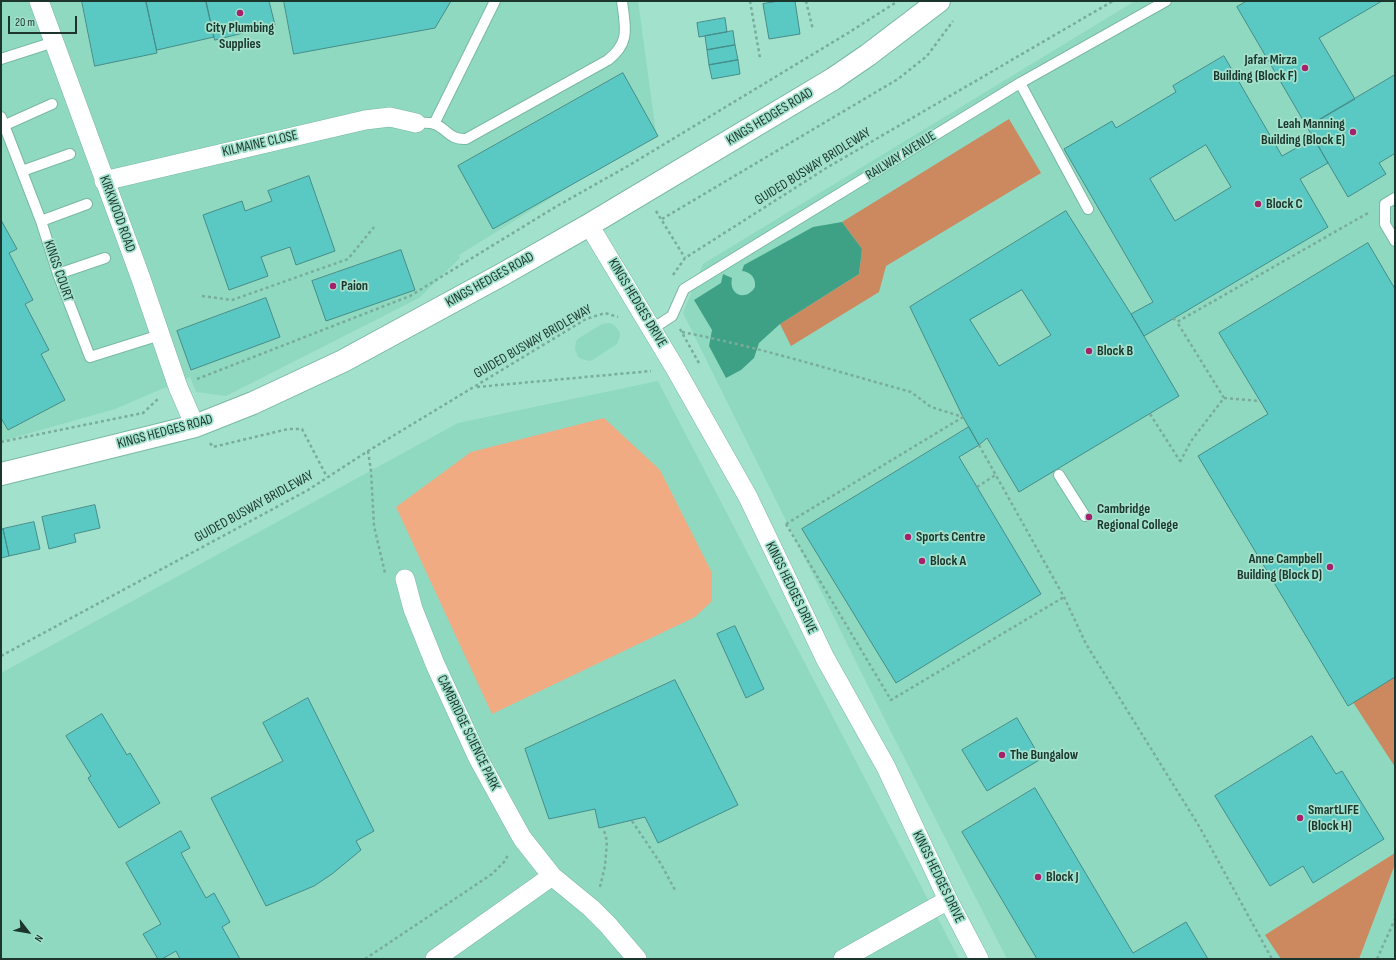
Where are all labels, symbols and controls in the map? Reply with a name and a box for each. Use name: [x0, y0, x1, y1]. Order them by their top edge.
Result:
scale bar: [10, 8, 79, 34]
marker: City Plumbing Supplies: [235, 8, 245, 18]
text: 20 m: [15, 15, 35, 30]
place label: City Plumbing Supplies: [206, 20, 274, 52]
place label: Jafar Mirza Building (Block F): [1213, 52, 1297, 84]
marker: Jafar Mirza Building (Block F): [1300, 63, 1310, 73]
street label: KINGS HEDGES ROAD: [724, 84, 816, 150]
place label: Leah Manning Building (Block E): [1261, 116, 1345, 148]
street label: GUIDED BUSWAY BRIDLEWAY: [752, 125, 874, 209]
street label: KILMAINE CLOSE: [221, 127, 299, 161]
marker: Leah Manning Building (Block E): [1348, 127, 1358, 137]
street label: RAILWAY AVENUE: [863, 128, 939, 184]
street label: KIRKWOOD ROAD: [95, 173, 139, 255]
place label: Block C: [1266, 196, 1303, 212]
marker: Block C: [1253, 199, 1263, 209]
street label: KINGS COURT: [40, 238, 76, 304]
street label: KINGS HEDGES ROAD: [443, 249, 537, 311]
street label: KINGS HEDGES DRIVE: [604, 256, 670, 350]
place label: Paion: [341, 278, 368, 294]
marker: Paion: [328, 281, 338, 291]
street label: GUIDED BUSWAY BRIDLEWAY: [471, 301, 595, 383]
place label: Block B: [1097, 343, 1133, 359]
marker: Block B: [1084, 346, 1094, 356]
street label: KINGS HEDGES ROAD: [115, 411, 215, 453]
street label: GUIDED BUSWAY BRIDLEWAY: [192, 467, 316, 547]
place label: Cambridge Regional College: [1097, 501, 1178, 534]
marker: Cambridge Regional College: [1084, 512, 1094, 522]
place label: Sports Centre: [916, 529, 985, 545]
marker: Sports Centre: [903, 532, 913, 542]
street label: KINGS HEDGES DRIVE: [761, 539, 821, 637]
place label: Anne Campbell Building (Block D): [1237, 551, 1322, 584]
place label: Block A: [930, 553, 966, 569]
marker: Block A: [917, 556, 927, 566]
marker: Anne Campbell Building (Block D): [1325, 562, 1335, 572]
street label: CAMBRIDGE SCIENCE PARK: [433, 673, 503, 793]
place label: The Bungalow: [1010, 747, 1078, 763]
marker: The Bungalow: [997, 750, 1007, 760]
place label: SmartLIFE (Block H): [1308, 802, 1359, 834]
marker: SmartLIFE (Block H): [1295, 813, 1305, 823]
street label: KINGS HEDGES DRIVE: [908, 828, 968, 926]
place label: Block J: [1046, 869, 1079, 885]
marker: Block J: [1033, 872, 1043, 882]
north arrow: [8, 912, 48, 952]
text: N: [32, 933, 46, 944]

